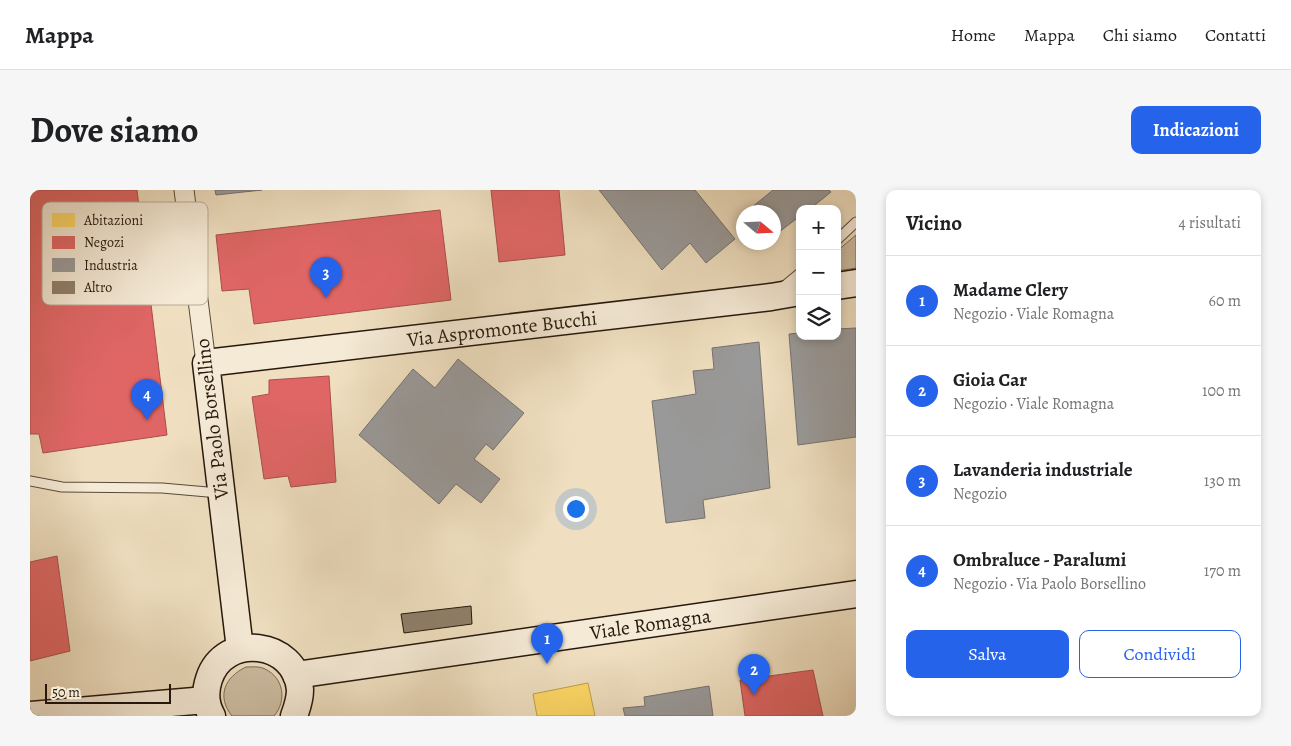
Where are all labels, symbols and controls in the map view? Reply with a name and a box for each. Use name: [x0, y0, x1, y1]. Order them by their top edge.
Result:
text: Mappa: [25, 19, 94, 51]
text: Home: [951, 23, 996, 47]
text: Mappa: [1024, 23, 1075, 47]
text: Chi siamo: [1103, 23, 1177, 47]
text: Contatti: [1205, 23, 1266, 47]
text: Dove siamo: [30, 106, 199, 154]
button: Indicazioni: [1131, 106, 1261, 154]
legend: [42, 202, 208, 305]
north arrow: [736, 205, 781, 250]
map controls: [796, 205, 841, 340]
button: +: [796, 205, 841, 250]
text: Vicino: [906, 209, 962, 237]
text: Abitazioni: [83, 211, 143, 230]
text: 4 risultati: [1178, 212, 1241, 234]
text: Negozi: [84, 233, 124, 252]
button: −: [796, 250, 841, 295]
text: Industria: [84, 256, 138, 275]
pin: 3: [310, 257, 342, 298]
text: Madame Clery: [953, 277, 1068, 303]
text: Altro: [83, 278, 112, 297]
text: 1: [919, 290, 925, 312]
text: 60 m: [1209, 290, 1241, 312]
button: layers: [796, 295, 841, 340]
text: Negozio · Viale Romagna: [953, 303, 1114, 325]
street label: Via Aspromonte Bucchi: [405, 304, 598, 353]
street label: Via Paolo Borsellino: [189, 337, 235, 502]
text: Gioia Car: [953, 367, 1027, 393]
pin: 4: [131, 379, 163, 420]
text: 2: [918, 380, 926, 402]
text: 100 m: [1202, 380, 1241, 402]
text: Negozio · Viale Romagna: [953, 393, 1114, 415]
text: Lavanderia industriale: [953, 457, 1132, 483]
text: 3: [919, 470, 925, 492]
text: 130 m: [1204, 470, 1241, 492]
text: Negozio: [953, 483, 1007, 505]
your location: [563, 496, 589, 522]
text: Ombraluce - Paralumi: [953, 547, 1126, 573]
text: 4: [918, 560, 926, 582]
text: 170 m: [1204, 560, 1241, 582]
text: Negozio · Via Paolo Borsellino: [953, 573, 1146, 595]
street label: Viale Romagna: [587, 602, 713, 646]
pin: 1: [531, 623, 563, 664]
button: Salva: [906, 630, 1069, 678]
button: Condividi: [1079, 630, 1241, 678]
pin: 2: [738, 654, 770, 695]
scale bar: [45, 681, 171, 704]
text: 50 m: [52, 683, 80, 702]

